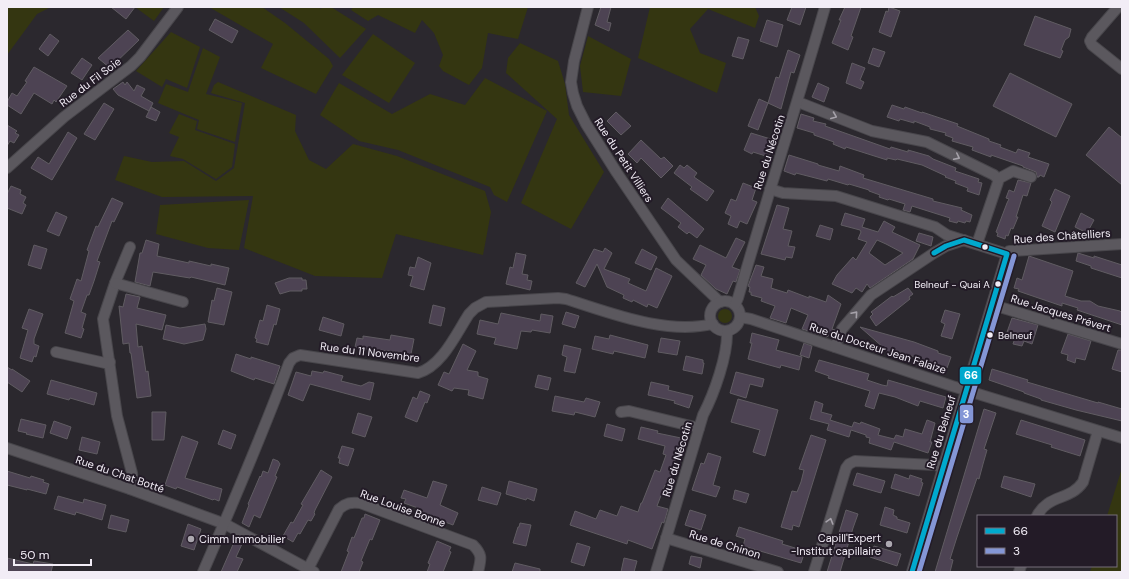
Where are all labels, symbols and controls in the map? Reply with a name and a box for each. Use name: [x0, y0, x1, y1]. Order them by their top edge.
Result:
street label: Rue du Fil Soie: [56, 54, 124, 110]
one-way arrow: [831, 112, 838, 120]
street label: Rue du Nécotin: [750, 113, 788, 191]
street label: Rue du Petit Villiers: [591, 115, 657, 205]
one-way arrow: [952, 152, 960, 160]
street label: Rue des Châtelliers: [1013, 226, 1111, 246]
unlabelled marker: [980, 242, 990, 252]
place label: Belneuf - Quai A: [914, 278, 990, 291]
marker: Belneuf - Quai A: [993, 279, 1003, 289]
street label: Rue Jacques Prévert: [1009, 291, 1113, 335]
one-way arrow: [850, 311, 858, 319]
street label: Rue du Docteur Jean Falaize: [808, 319, 948, 377]
place label: Belneuf: [998, 329, 1033, 342]
marker: Belneuf: [985, 330, 995, 340]
street label: Rue du 11 Novembre: [319, 339, 421, 365]
line badge: 66: [959, 366, 982, 385]
text: 66: [964, 368, 978, 382]
street label: Rue du Belneuf: [923, 393, 959, 470]
line badge: 3: [959, 404, 974, 424]
text: 3: [963, 407, 969, 421]
street label: Rue du Nécotin: [659, 420, 695, 498]
street label: Rue du Chat Botté: [74, 452, 166, 496]
street label: Rue Louise Bonne: [358, 486, 448, 530]
legend: [977, 515, 1117, 567]
one-way arrow: [825, 518, 834, 525]
text: 66: [1013, 523, 1028, 539]
street label: Rue de Chinon: [688, 526, 762, 562]
place label: Capill'Expert -Institut capillaire: [791, 531, 881, 558]
place label: Cimm Immobilier: [199, 532, 286, 546]
marker: Cimm Immobilier: [186, 534, 196, 544]
marker: Capill'Expert -Institut capillaire: [884, 539, 894, 549]
scale bar: [14, 541, 91, 567]
text: 3: [1013, 543, 1020, 559]
text: 50 m: [20, 547, 49, 563]

